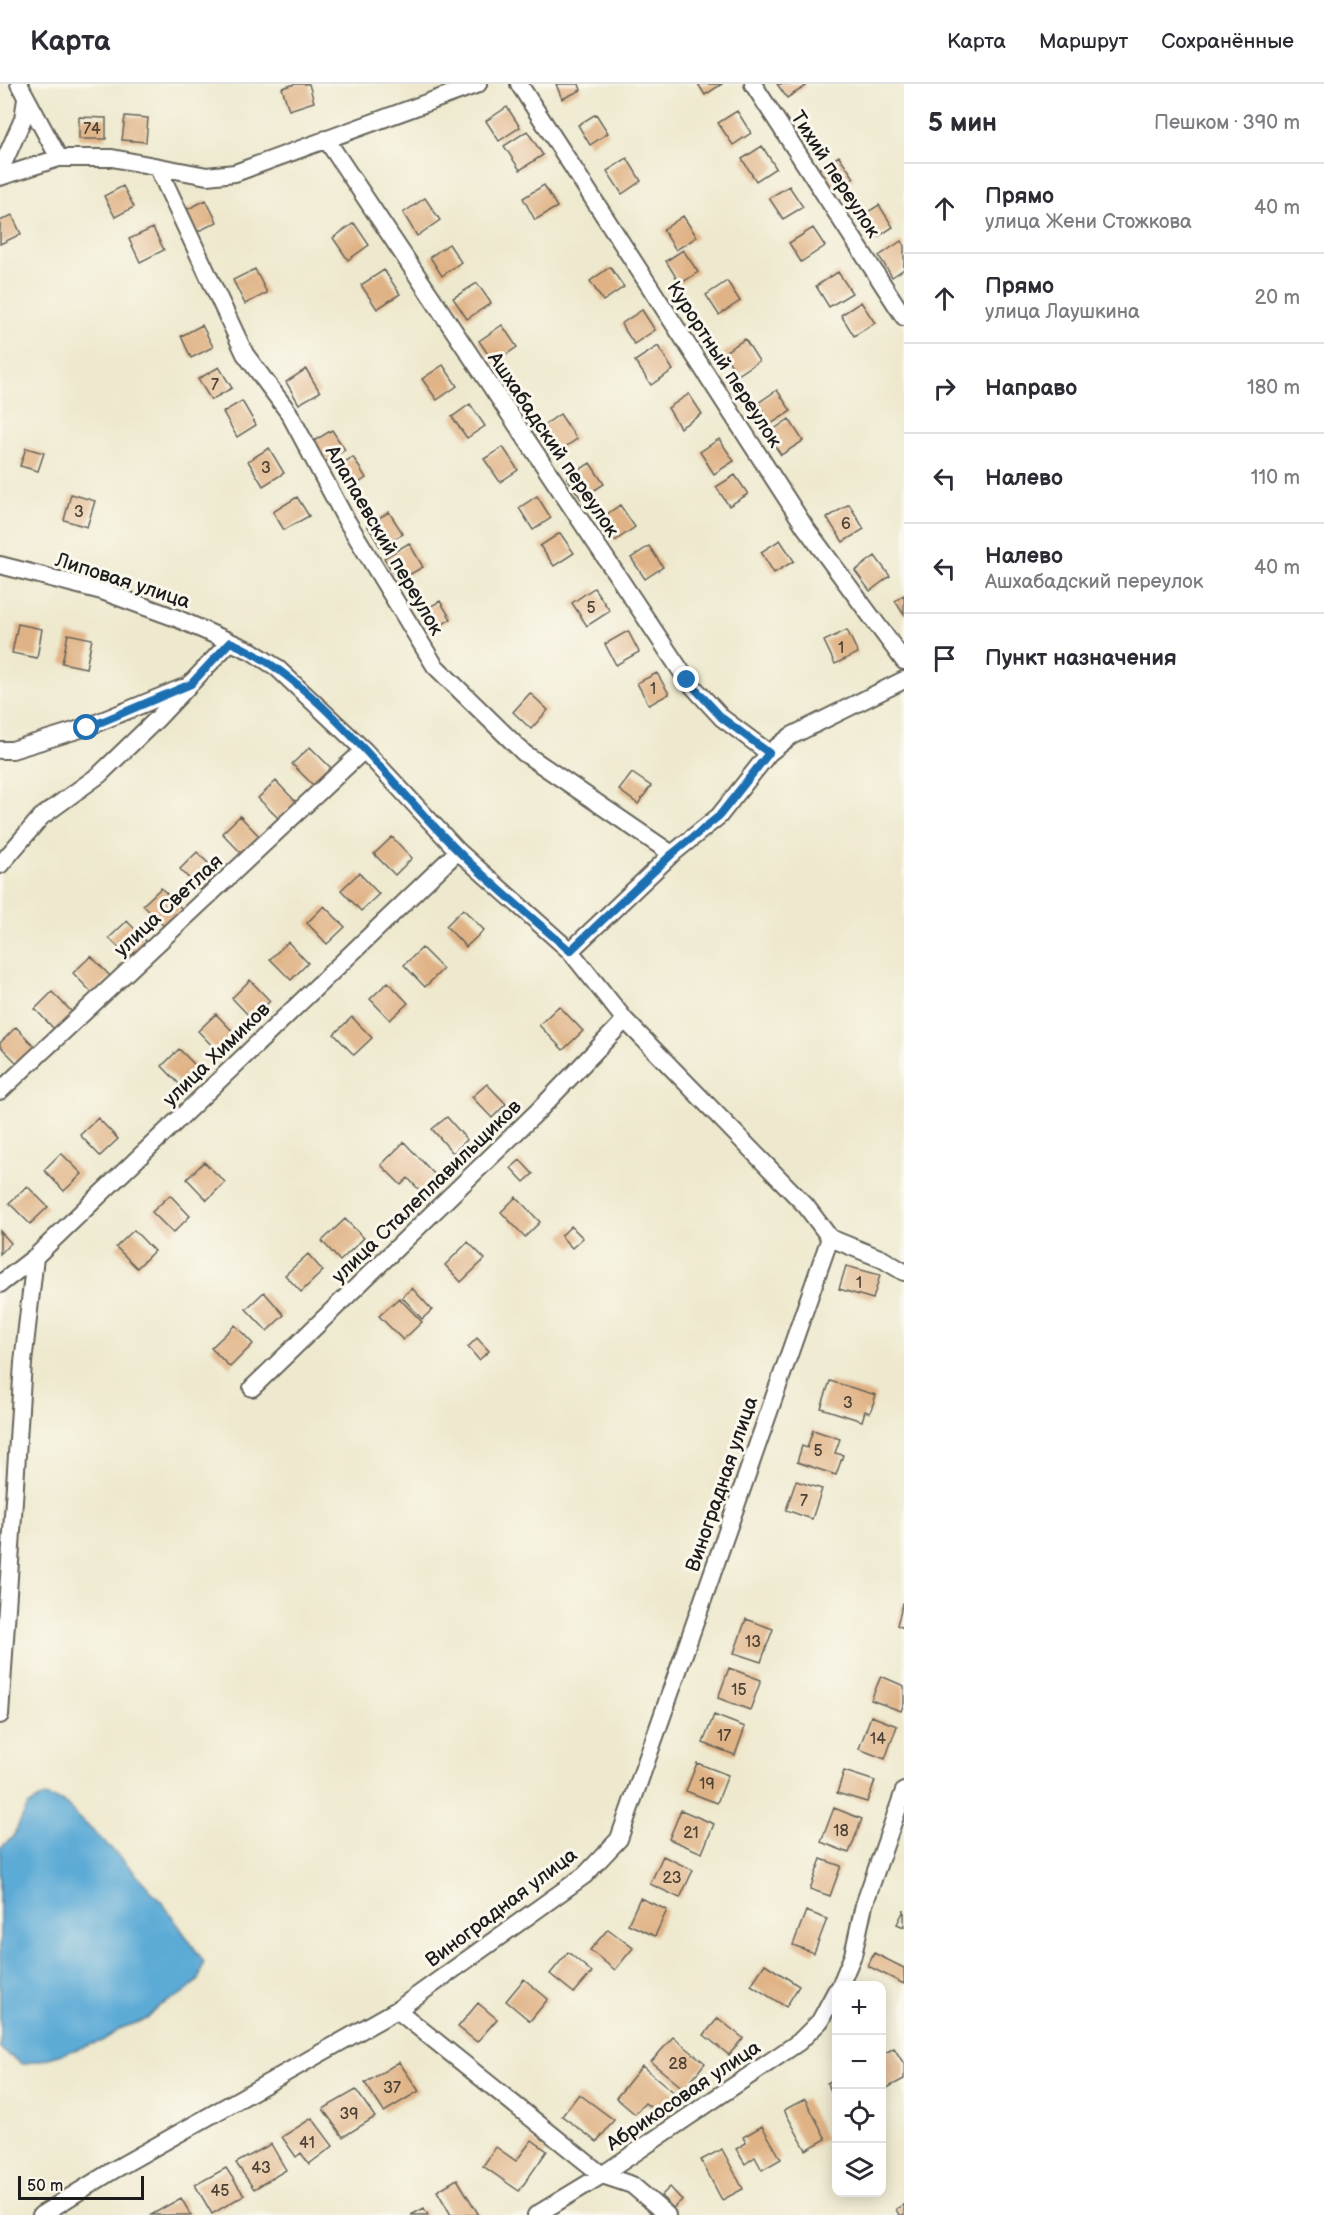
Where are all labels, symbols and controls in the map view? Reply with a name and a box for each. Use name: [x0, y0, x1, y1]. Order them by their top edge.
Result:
text: Карта: [30, 25, 110, 58]
text: Карта: [947, 29, 1006, 54]
text: Маршрут: [1039, 29, 1128, 54]
text: Сохранённые: [1161, 29, 1294, 54]
street label: Тихий переулок: [785, 107, 885, 243]
text: 5 мин: [928, 108, 997, 139]
text: Пешком · 390 m: [1154, 111, 1300, 135]
house number: 74: [83, 120, 101, 139]
text: Прямо: [985, 183, 1054, 210]
icon: ahead: [928, 192, 961, 225]
text: 40 m: [1254, 196, 1300, 220]
text: улица Жени Стожкова: [985, 210, 1192, 234]
text: Прямо: [985, 273, 1054, 300]
street label: Курортный переулок: [661, 277, 787, 452]
icon: ahead: [928, 282, 961, 315]
text: 20 m: [1255, 286, 1300, 310]
text: улица Лаушкина: [985, 300, 1140, 324]
street label: Ашхабадский переулок: [482, 346, 624, 542]
icon: right: [928, 372, 961, 405]
text: Направо: [985, 375, 1077, 402]
house number: 7: [211, 376, 219, 395]
text: 180 m: [1247, 376, 1300, 400]
street label: Алапаевский переулок: [319, 440, 449, 640]
house number: 3: [261, 459, 271, 478]
icon: left: [928, 462, 961, 495]
text: Налево: [985, 465, 1063, 492]
text: 110 m: [1251, 466, 1300, 490]
house number: 3: [74, 503, 84, 522]
house number: 6: [841, 515, 851, 534]
text: Налево: [985, 543, 1063, 570]
street label: Липовая улица: [51, 548, 193, 614]
icon: left: [928, 552, 961, 585]
text: 40 m: [1254, 556, 1300, 580]
text: Ашхабадский переулок: [985, 570, 1203, 594]
house number: 5: [586, 599, 596, 618]
house number: 1: [838, 639, 844, 658]
icon: arrive: [928, 642, 961, 675]
text: Пункт назначения: [985, 645, 1177, 672]
route end: [673, 666, 699, 692]
house number: 1: [650, 680, 656, 699]
route start: [73, 714, 99, 740]
street label: улица Светлая: [109, 849, 228, 962]
street label: улица Химиков: [158, 997, 276, 1112]
street label: улица Сталеплавильщиков: [327, 1095, 527, 1289]
house number: 1: [856, 1274, 862, 1293]
street label: Виноградная улица: [681, 1393, 763, 1575]
house number: 3: [843, 1394, 853, 1413]
house number: 5: [813, 1442, 823, 1461]
house number: 7: [800, 1492, 808, 1511]
house number: 13: [745, 1633, 761, 1652]
house number: 15: [731, 1681, 747, 1700]
house number: 17: [717, 1727, 731, 1746]
house number: 14: [870, 1730, 886, 1749]
house number: 19: [699, 1775, 715, 1794]
house number: 18: [833, 1822, 849, 1841]
house number: 21: [683, 1824, 699, 1843]
street label: Виноградная улица: [421, 1843, 582, 1973]
house number: 23: [663, 1869, 682, 1888]
map controls: [832, 1981, 886, 2197]
button: +: [832, 1981, 886, 2035]
street label: Абрикосовая улица: [601, 2035, 765, 2157]
button: −: [832, 2035, 886, 2089]
house number: 28: [669, 2055, 687, 2074]
house number: 37: [383, 2079, 401, 2098]
button: locate: [832, 2089, 886, 2143]
house number: 39: [339, 2105, 359, 2124]
house number: 41: [299, 2134, 315, 2153]
button: layers: [832, 2143, 886, 2197]
house number: 43: [251, 2159, 271, 2178]
scale bar: [18, 2173, 144, 2200]
text: 50 m: [27, 2177, 63, 2196]
house number: 45: [211, 2182, 229, 2201]

